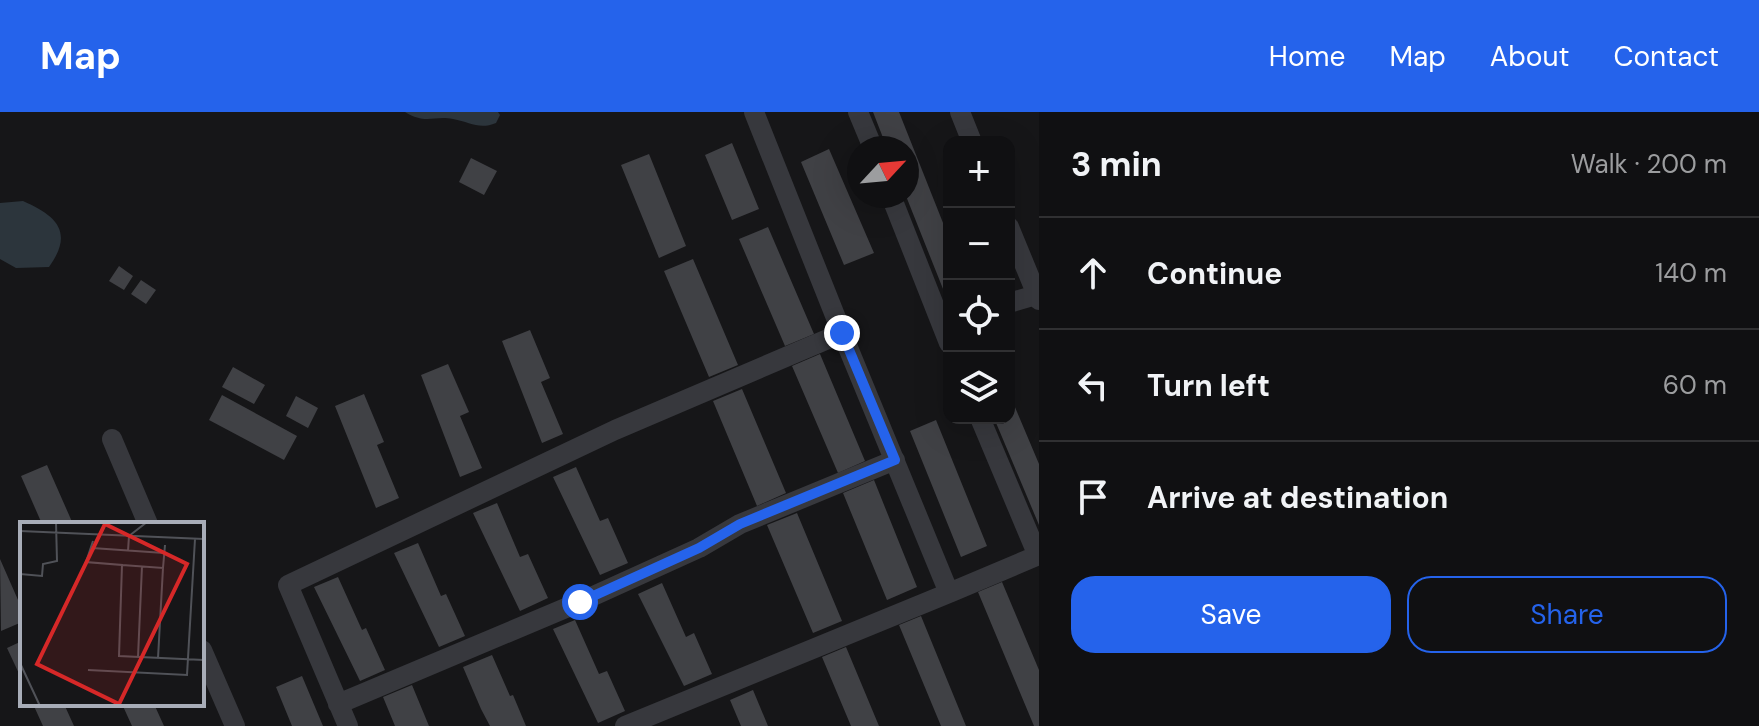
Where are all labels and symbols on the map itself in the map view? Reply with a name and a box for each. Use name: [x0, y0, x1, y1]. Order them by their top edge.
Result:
north arrow: [847, 136, 919, 208]
route end: [824, 315, 860, 351]
inset map: [20, 522, 204, 706]
route start: [562, 584, 598, 620]

